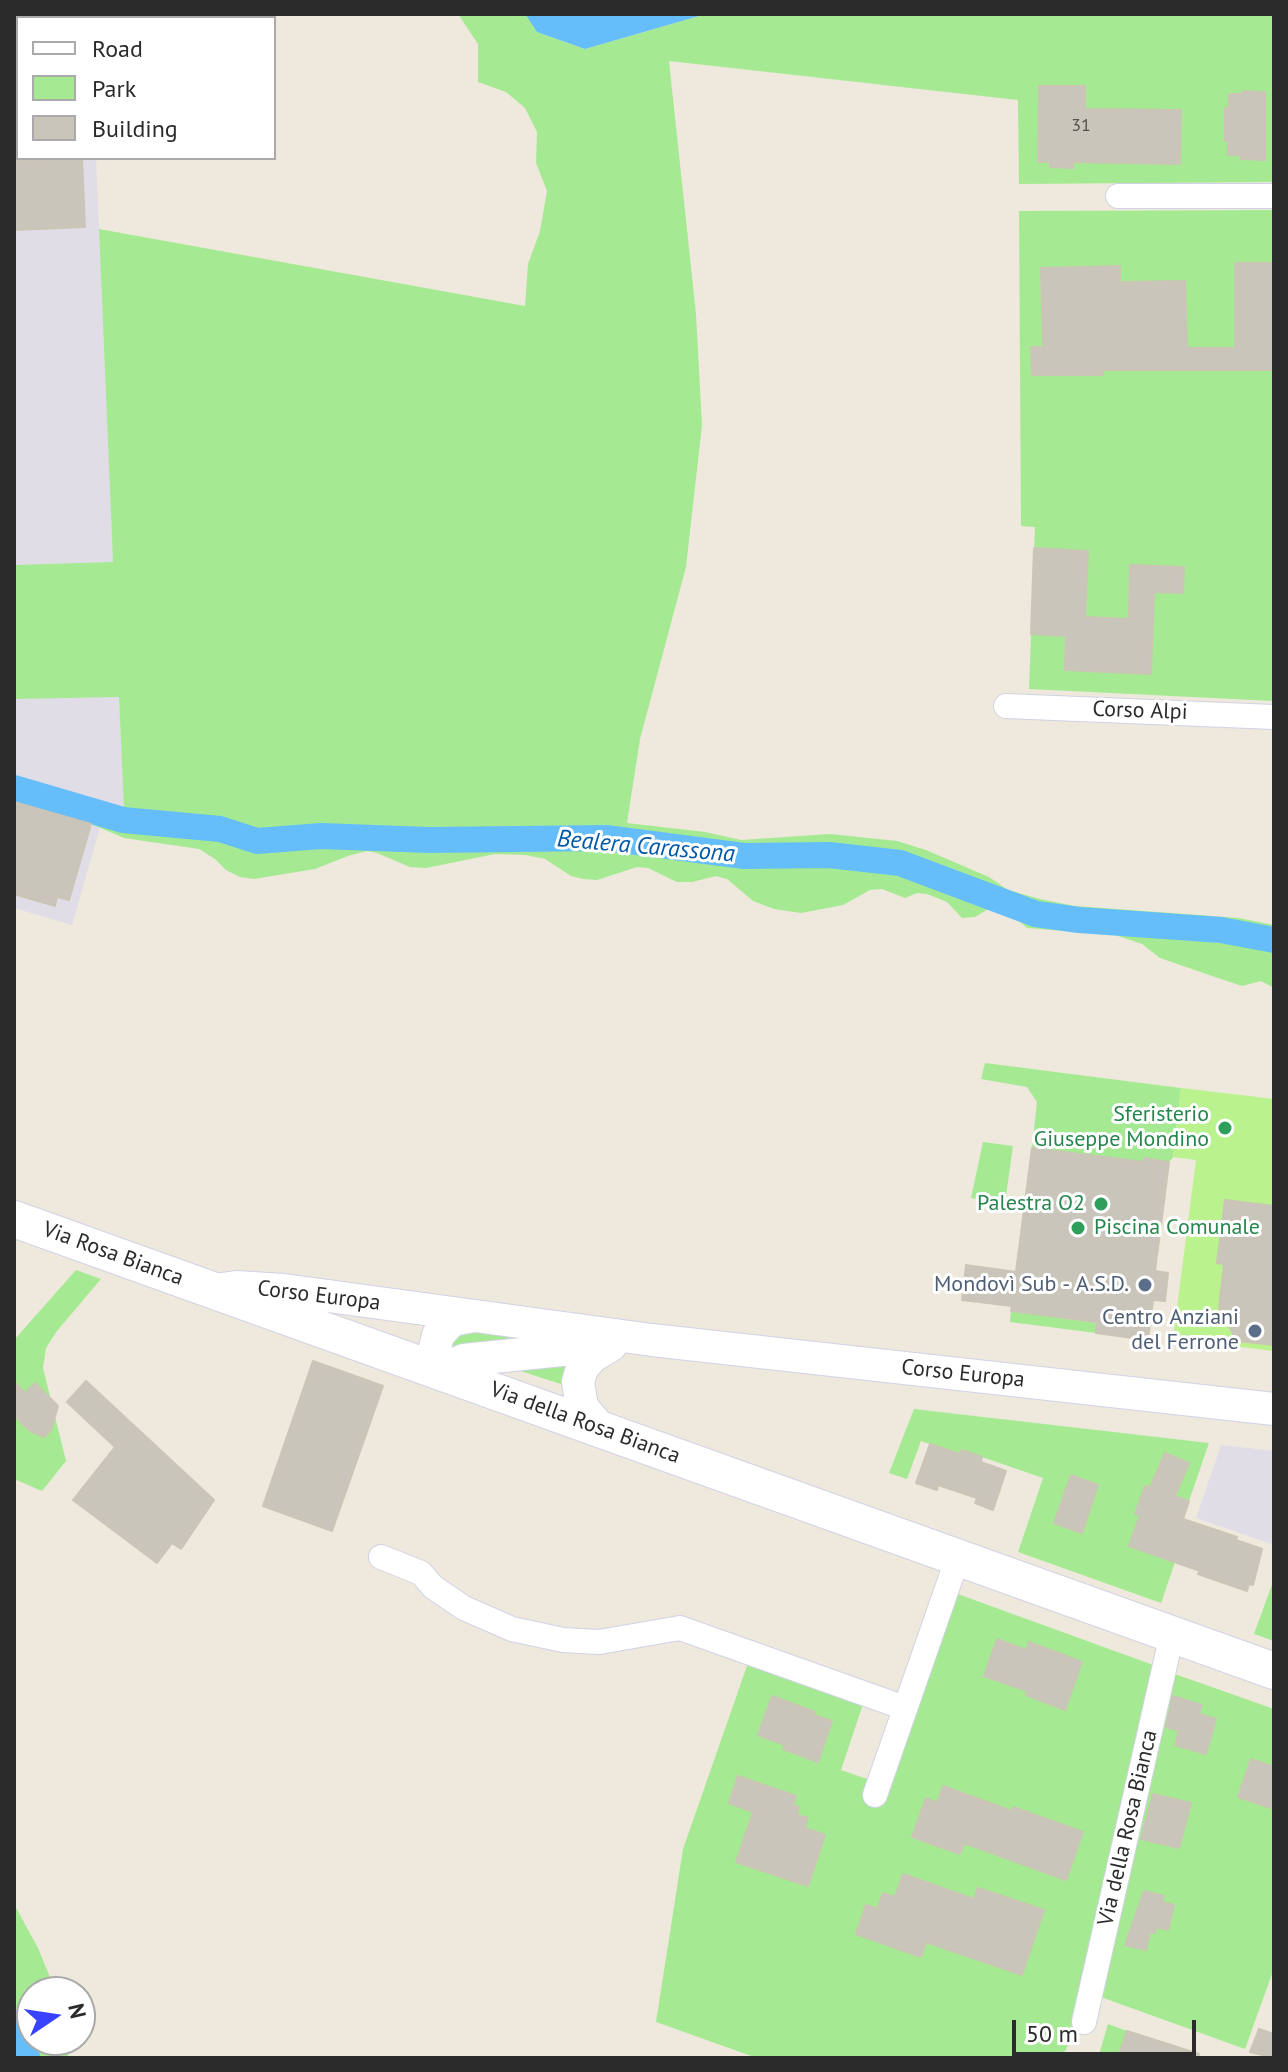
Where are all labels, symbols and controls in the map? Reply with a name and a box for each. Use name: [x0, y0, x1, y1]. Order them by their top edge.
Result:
legend: [16, 16, 276, 160]
text: Road: [92, 33, 143, 64]
text: Park: [92, 73, 136, 104]
text: Building: [92, 113, 178, 144]
house number: 31: [1071, 115, 1091, 137]
street label: Corso Alpi: [1092, 696, 1188, 726]
water label: Bealera Carassona: [556, 825, 736, 869]
place label: Sferisterio Giuseppe Mondino: [1034, 1102, 1209, 1154]
marker: Sferisterio Giuseppe Mondino: [1216, 1119, 1234, 1137]
place label: Palestra O2: [977, 1191, 1085, 1217]
marker: Palestra O2: [1092, 1195, 1110, 1213]
place label: Piscina Comunale: [1094, 1215, 1260, 1241]
street label: Via Rosa Bianca: [39, 1216, 187, 1292]
marker: Piscina Comunale: [1069, 1219, 1087, 1237]
place label: Mondovì Sub - A.S.D.: [934, 1272, 1129, 1298]
street label: Corso Europa: [256, 1275, 382, 1317]
marker: Mondovì Sub - A.S.D.: [1136, 1276, 1154, 1294]
place label: Centro Anziani del Ferrone: [1102, 1305, 1239, 1356]
marker: Centro Anziani del Ferrone: [1246, 1322, 1264, 1340]
street label: Corso Europa: [900, 1354, 1026, 1394]
street label: Via della Rosa Bianca: [486, 1376, 684, 1470]
street label: Via della Rosa Bianca: [1093, 1727, 1163, 1929]
north arrow: [16, 1976, 96, 2056]
text: N: [62, 2001, 93, 2021]
scale bar: [1016, 2004, 1200, 2054]
text: 50 m: [1026, 2018, 1078, 2049]

